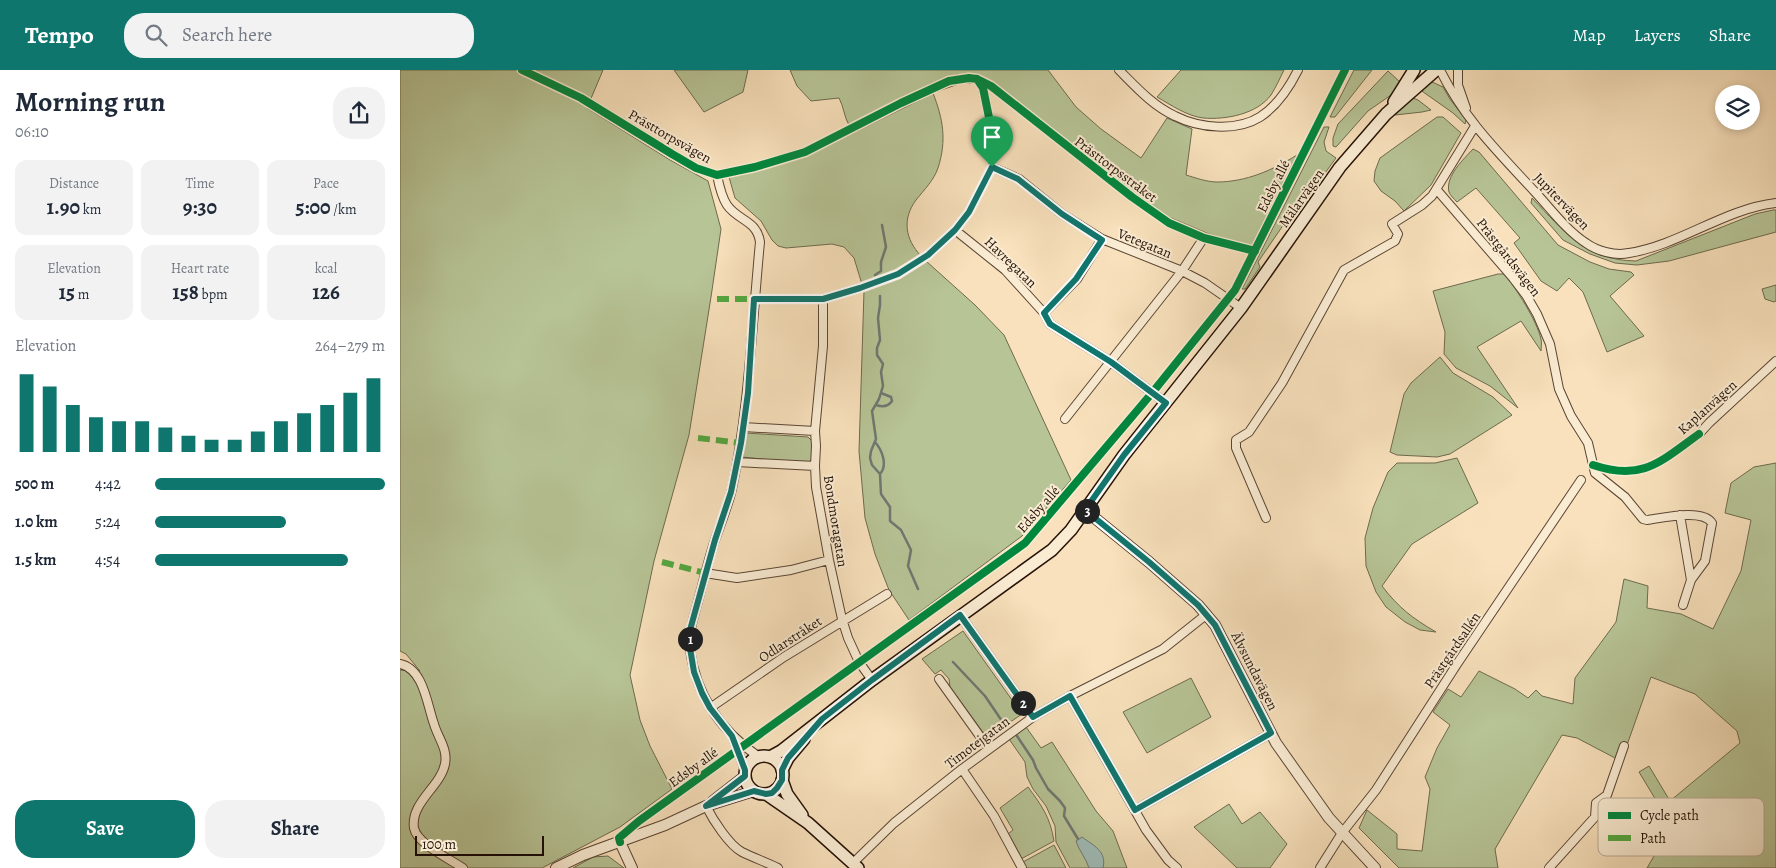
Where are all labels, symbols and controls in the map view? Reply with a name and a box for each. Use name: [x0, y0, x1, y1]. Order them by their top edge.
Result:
search box: [124, 13, 474, 58]
text: Tempo: [25, 19, 94, 51]
icon: search: [142, 21, 170, 49]
text: Search here: [182, 22, 272, 48]
text: Map: [1573, 23, 1606, 47]
text: Layers: [1634, 23, 1681, 47]
text: Share: [1709, 23, 1751, 47]
text: Morning run: [15, 83, 165, 121]
map controls: [1715, 85, 1760, 130]
button: layers: [1715, 85, 1760, 130]
button: share: [333, 87, 385, 139]
street label: Prästtorpsvägen: [625, 105, 715, 168]
pin: [971, 116, 1013, 167]
text: 06:10: [15, 121, 49, 143]
icon: arrive: [978, 123, 1006, 151]
street label: Prästtorpsstråket: [1070, 132, 1161, 207]
street label: Edsby allé: [1253, 157, 1294, 216]
street label: Mälarvägen: [1274, 165, 1329, 231]
street label: Jupitervägen: [1529, 168, 1594, 234]
text: Distance: [49, 174, 99, 193]
text: Time: [185, 174, 215, 193]
text: Pace: [313, 174, 339, 193]
text: 1.90: [47, 193, 80, 221]
text: 9:30: [183, 193, 217, 221]
text: 5:00: [295, 193, 331, 221]
text: km: [80, 200, 101, 219]
text: /km: [331, 200, 357, 219]
street label: Prästgårdsvägen: [1472, 214, 1545, 301]
street label: Vetegatan: [1114, 224, 1175, 263]
street label: Havregatan: [980, 232, 1041, 292]
text: Elevation: [47, 259, 101, 278]
text: Heart rate: [171, 259, 229, 278]
text: kcal: [315, 259, 337, 278]
text: 15: [59, 278, 75, 306]
text: 158: [172, 278, 199, 306]
text: 126: [312, 278, 340, 306]
text: m: [75, 285, 89, 304]
text: bpm: [199, 285, 228, 304]
text: Elevation: [15, 335, 76, 357]
text: 264–279 m: [315, 335, 385, 357]
street label: Kaplanvägen: [1674, 376, 1741, 439]
text: 500 m: [15, 473, 54, 495]
text: 4:42: [95, 473, 121, 495]
street label: Bondmoragatan: [819, 474, 852, 569]
street label: Edsby allé: [1013, 482, 1064, 537]
pin: 3: [1074, 498, 1100, 524]
text: 3: [1084, 502, 1091, 521]
text: 1.0 km: [15, 511, 58, 533]
text: 5:24: [95, 511, 121, 533]
text: 1.5 km: [15, 549, 56, 571]
text: 4:54: [95, 549, 120, 571]
street label: Prästgårdsallén: [1420, 608, 1485, 692]
street label: Odlarstråket: [755, 612, 826, 667]
pin: 1: [678, 626, 702, 652]
street label: Älvsundavägen: [1226, 628, 1283, 714]
text: 1: [688, 630, 693, 649]
pin: 2: [1010, 690, 1036, 716]
text: 2: [1020, 694, 1027, 713]
street label: Timotejgatan: [941, 712, 1014, 773]
street label: Edsby allé: [665, 743, 722, 792]
legend: [1598, 798, 1764, 856]
button: Save: [15, 800, 195, 858]
button: Share: [205, 800, 385, 858]
text: Cycle path: [1640, 806, 1700, 825]
text: Path: [1640, 829, 1667, 848]
scale bar: [415, 833, 544, 856]
text: 100 m: [422, 835, 456, 854]

